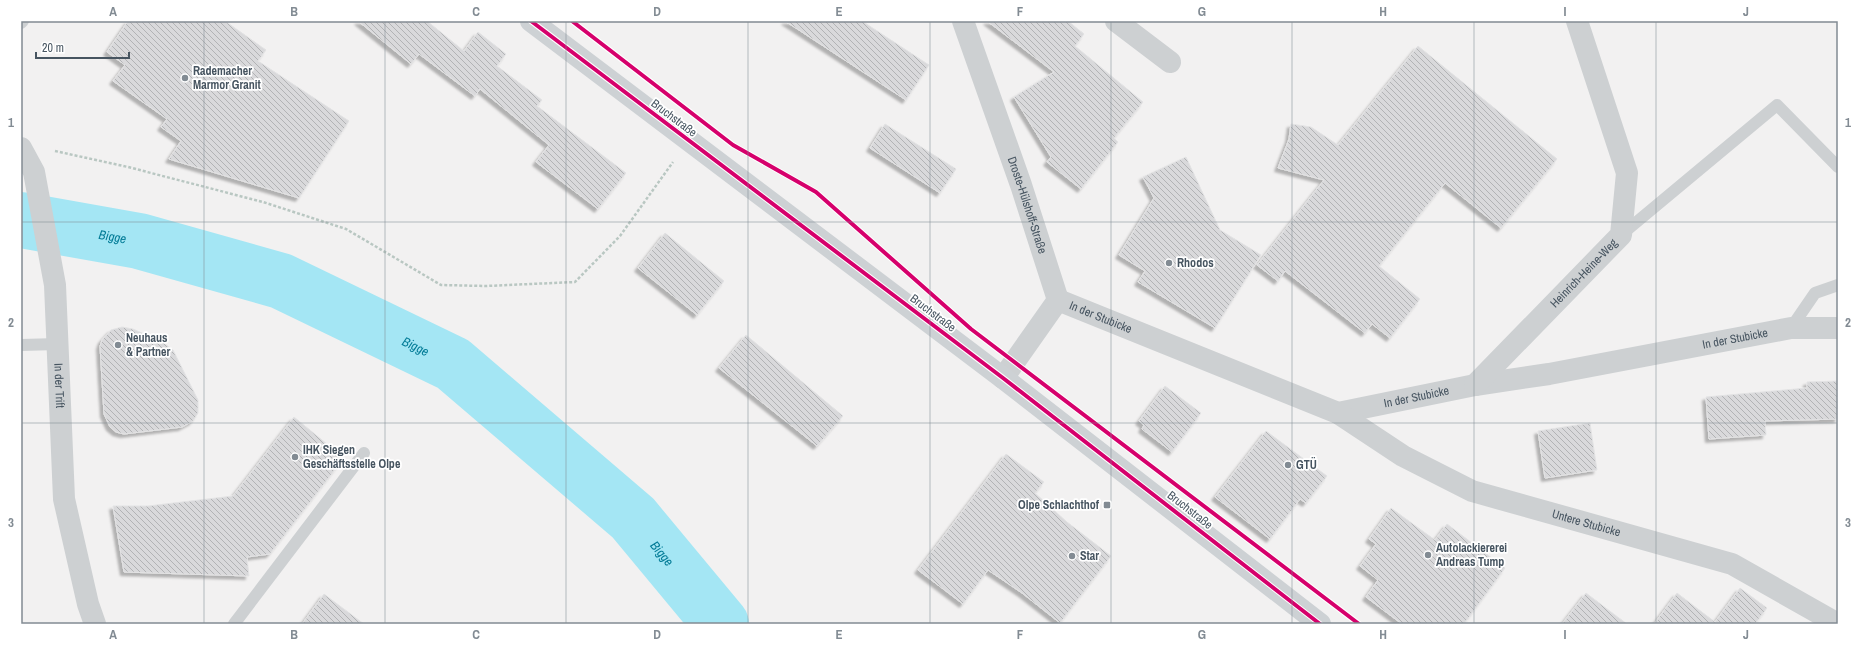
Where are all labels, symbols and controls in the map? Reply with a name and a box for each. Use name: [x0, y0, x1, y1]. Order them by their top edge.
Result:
text: A: [109, 3, 117, 20]
text: B: [290, 3, 298, 20]
text: C: [472, 3, 480, 20]
text: D: [653, 3, 661, 20]
text: E: [835, 3, 843, 20]
text: F: [1017, 3, 1024, 20]
text: G: [1198, 3, 1206, 20]
text: H: [1379, 3, 1387, 20]
text: I: [1564, 3, 1567, 20]
text: J: [1743, 3, 1749, 20]
scale bar: [36, 34, 129, 60]
text: 20 m: [42, 40, 64, 56]
place label: Rademacher Marmor Granit: [193, 63, 262, 93]
marker: Rademacher Marmor Granit: [180, 73, 190, 83]
street label: Bruchstraße: [648, 95, 700, 141]
text: 1: [8, 114, 14, 131]
text: 1: [1845, 114, 1851, 131]
street label: Droste-Hülshoff-Straße: [1004, 154, 1051, 256]
water label: Bigge: [97, 226, 128, 248]
street label: Heinrich-Heine-Weg: [1547, 235, 1621, 311]
place label: Rhodos: [1177, 255, 1214, 271]
marker: Rhodos: [1164, 258, 1174, 268]
street label: Bruchstraße: [907, 290, 959, 336]
street label: In der Stubicke: [1067, 297, 1134, 337]
text: 2: [8, 314, 14, 331]
text: 2: [1845, 314, 1851, 331]
street label: In der Stubicke: [1701, 325, 1769, 353]
place label: Neuhaus & Partner: [126, 330, 170, 360]
water label: Bigge: [399, 333, 432, 360]
marker: Neuhaus & Partner: [113, 340, 123, 350]
street label: In der Trift: [50, 363, 68, 409]
street label: In der Stubicke: [1382, 382, 1451, 411]
place label: IHK Siegen Geschäftsstelle Olpe: [303, 442, 401, 472]
marker: IHK Siegen Geschäftsstelle Olpe: [290, 452, 300, 462]
place label: GTÜ: [1296, 456, 1317, 473]
marker: GTÜ: [1283, 460, 1293, 470]
street label: Bruchstraße: [1164, 487, 1216, 533]
place label: Olpe Schlachthof: [1018, 497, 1100, 513]
marker: Olpe Schlachthof: [1102, 500, 1112, 510]
street label: Untere Stubicke: [1550, 506, 1622, 540]
text: 3: [8, 514, 14, 531]
text: 3: [1845, 514, 1851, 531]
water label: Bigge: [646, 537, 677, 570]
place label: Autolackiererei Andreas Tump: [1436, 540, 1507, 570]
place label: Star: [1080, 548, 1099, 564]
marker: Autolackiererei Andreas Tump: [1423, 550, 1433, 560]
marker: Star: [1067, 551, 1077, 561]
text: A: [109, 626, 117, 643]
text: B: [290, 626, 298, 643]
text: C: [472, 626, 480, 643]
text: D: [653, 626, 661, 643]
text: E: [835, 626, 843, 643]
text: F: [1017, 626, 1024, 643]
text: G: [1198, 626, 1206, 643]
text: H: [1379, 626, 1387, 643]
text: I: [1564, 626, 1567, 643]
text: J: [1743, 626, 1749, 643]

